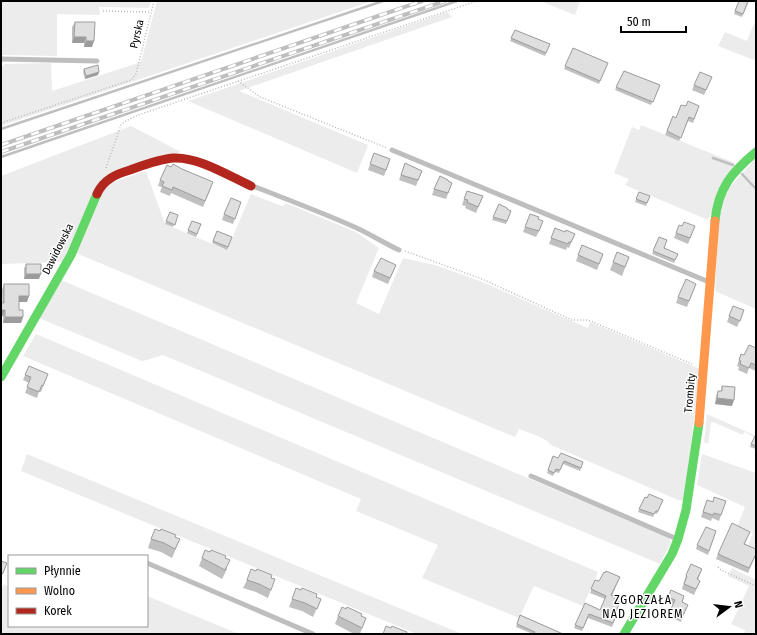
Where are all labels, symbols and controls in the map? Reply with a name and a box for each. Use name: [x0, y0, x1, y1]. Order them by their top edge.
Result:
scale bar: [621, 8, 686, 34]
text: 50 m: [627, 15, 651, 29]
street label: Pyrska: [127, 18, 147, 50]
street label: Dawidowska: [40, 221, 76, 277]
street label: Trombity: [682, 373, 698, 413]
legend: [8, 555, 148, 627]
text: Płynnie: [44, 564, 81, 578]
text: Wolno: [44, 584, 75, 598]
north arrow: [709, 587, 749, 627]
district label: ZGORZAŁA NAD JEZIOREM: [602, 593, 684, 621]
text: N: [731, 600, 745, 609]
text: Korek: [44, 604, 72, 618]

